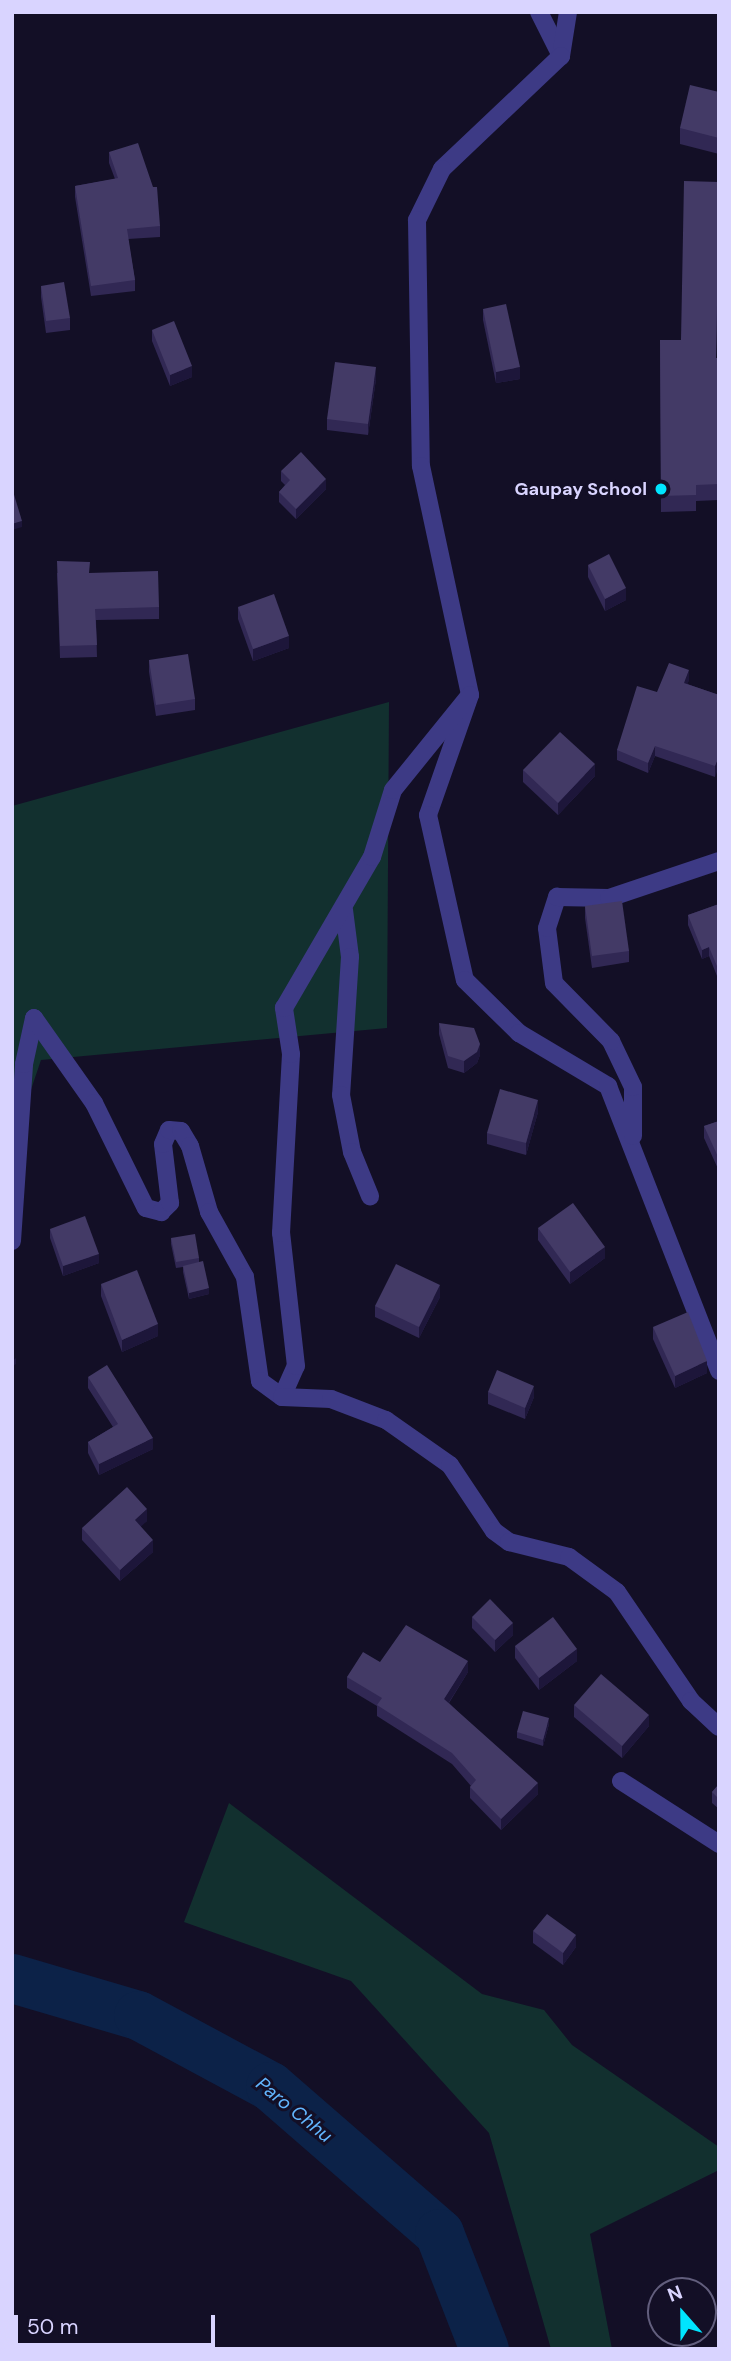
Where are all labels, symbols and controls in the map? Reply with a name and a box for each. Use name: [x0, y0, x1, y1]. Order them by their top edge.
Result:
place label: Gaupay School: [515, 478, 647, 500]
marker: Gaupay School: [653, 481, 669, 497]
water label: Paro Chhu: [251, 2072, 337, 2148]
north arrow: [647, 2277, 717, 2347]
text: N: [664, 2280, 686, 2308]
scale bar: [18, 2302, 219, 2346]
text: 50 m: [27, 2313, 78, 2341]

